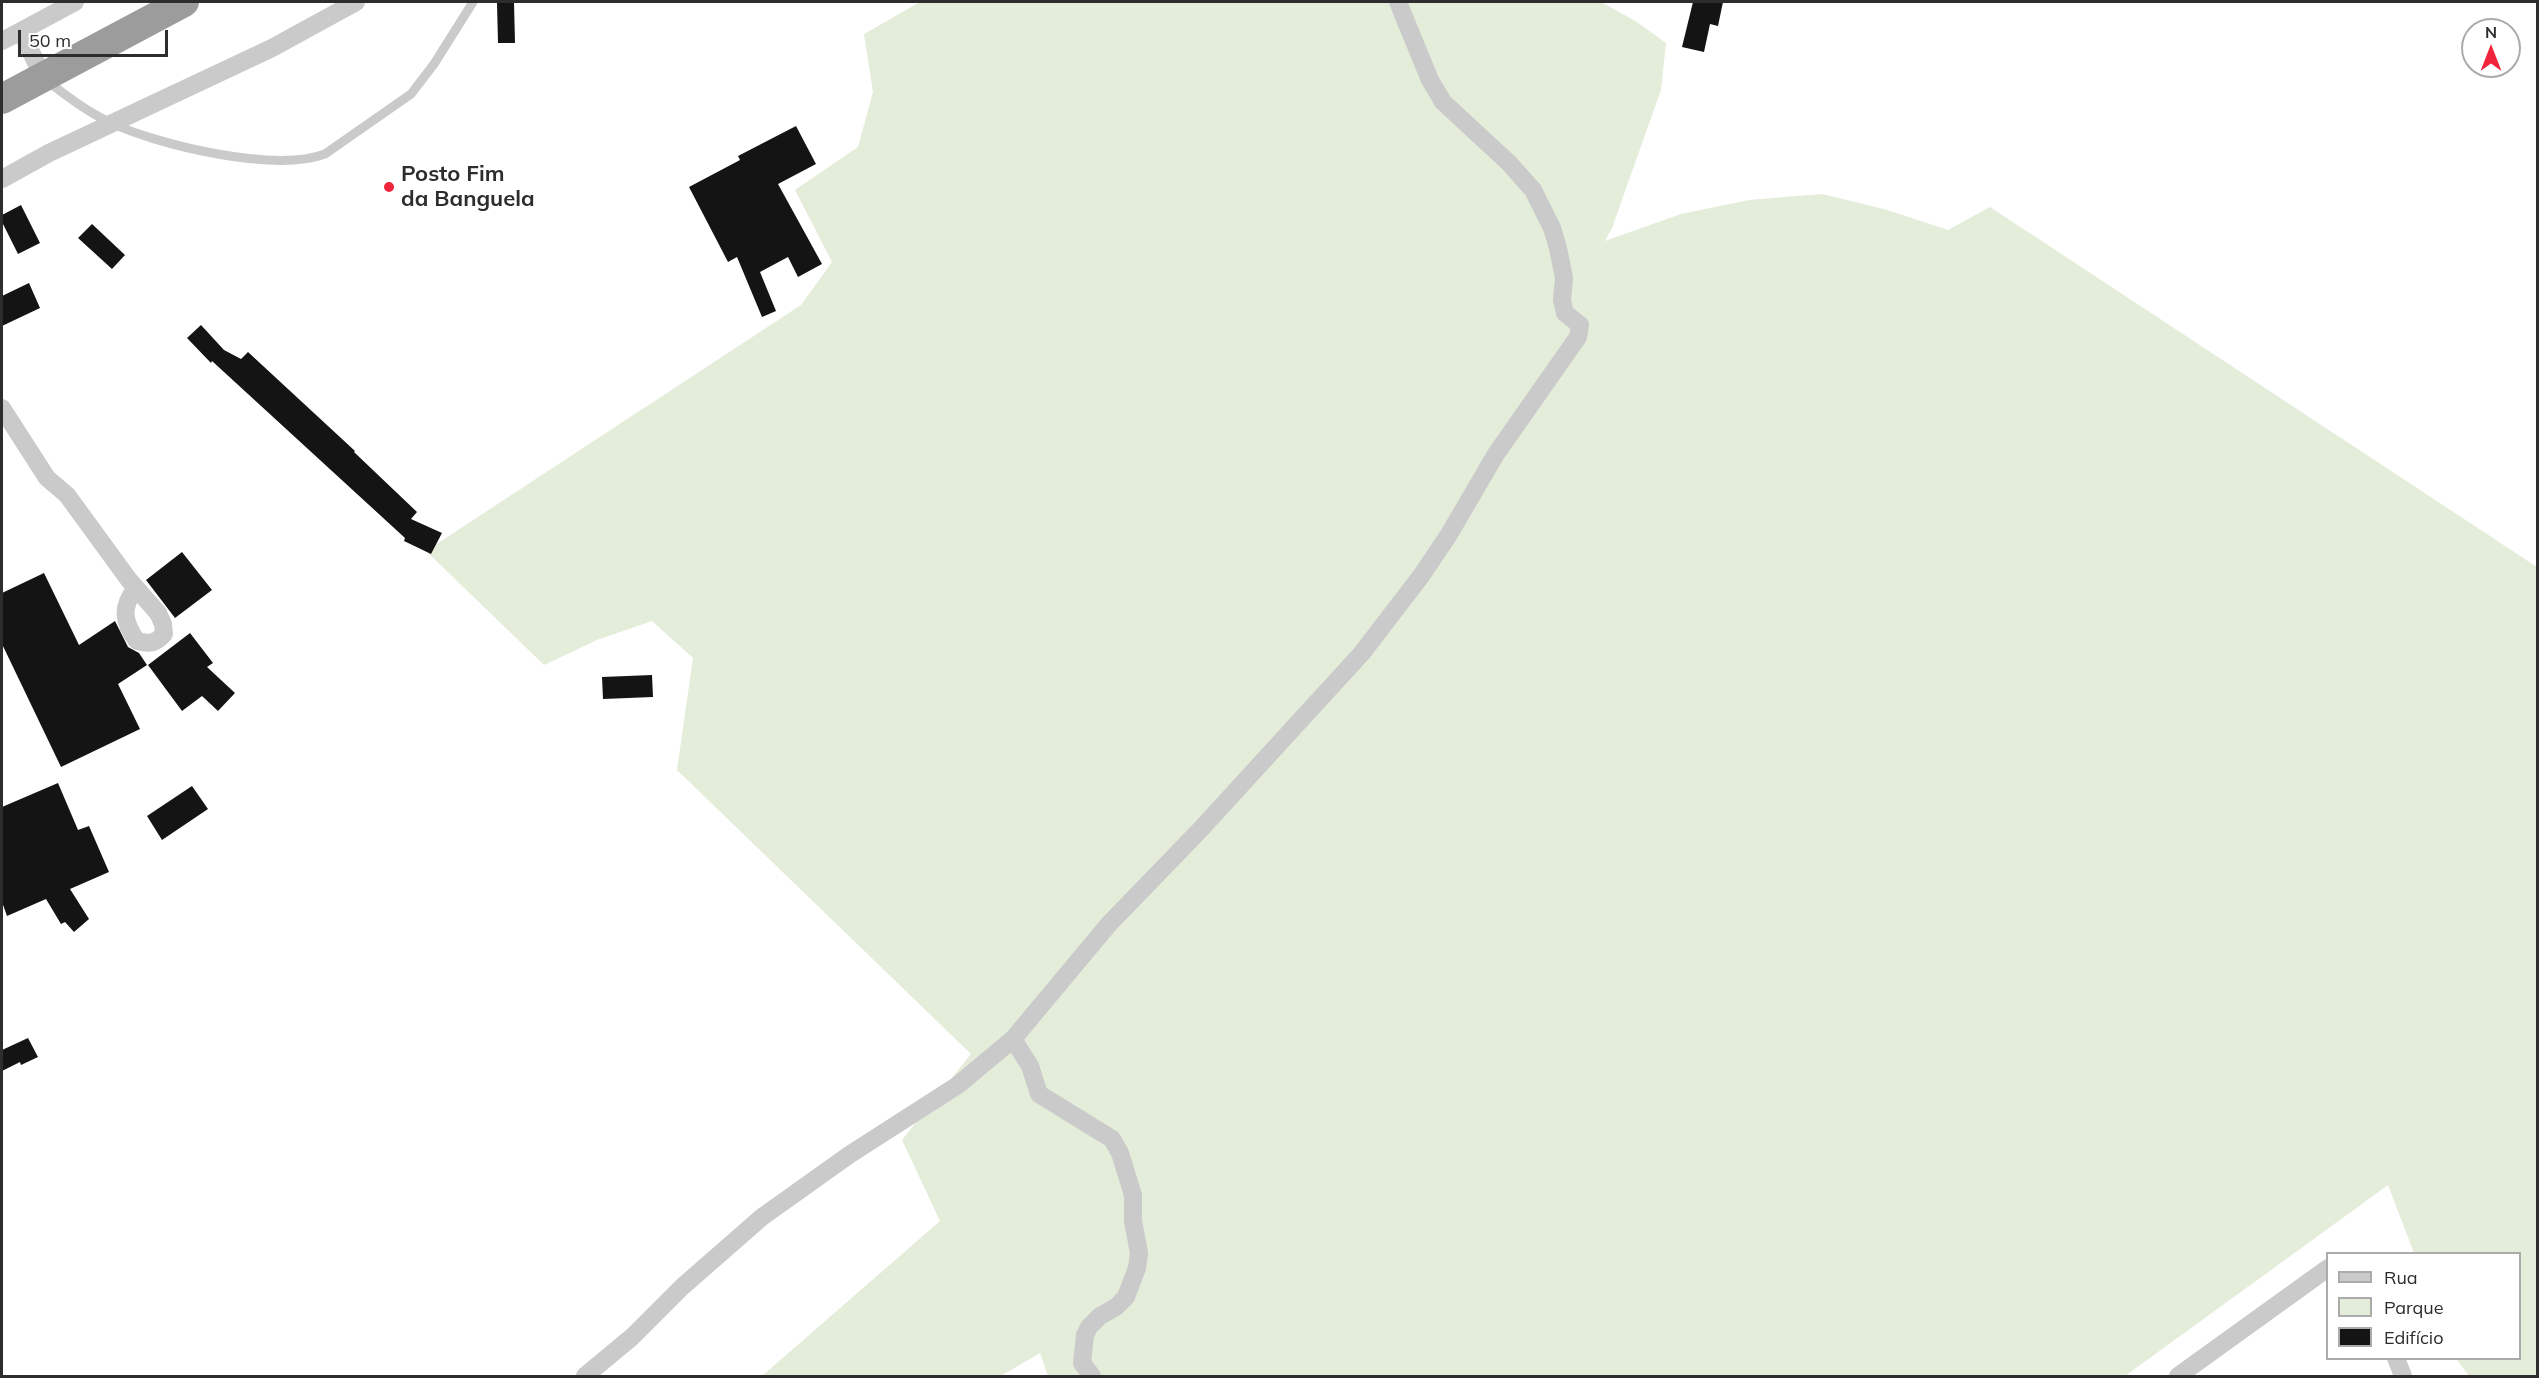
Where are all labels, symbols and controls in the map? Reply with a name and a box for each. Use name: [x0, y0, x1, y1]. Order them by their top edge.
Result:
scale bar: [21, 18, 171, 56]
north arrow: [2461, 18, 2521, 78]
text: N: [2485, 22, 2497, 42]
text: 50 m: [29, 29, 71, 52]
place label: Posto Fim da Banguela: [401, 161, 535, 212]
marker: Posto Fim da Banguela: [382, 180, 396, 194]
legend: [2326, 1252, 2521, 1360]
text: Rua: [2384, 1266, 2418, 1289]
text: Parque: [2384, 1296, 2443, 1319]
text: Edifício: [2384, 1326, 2443, 1349]

